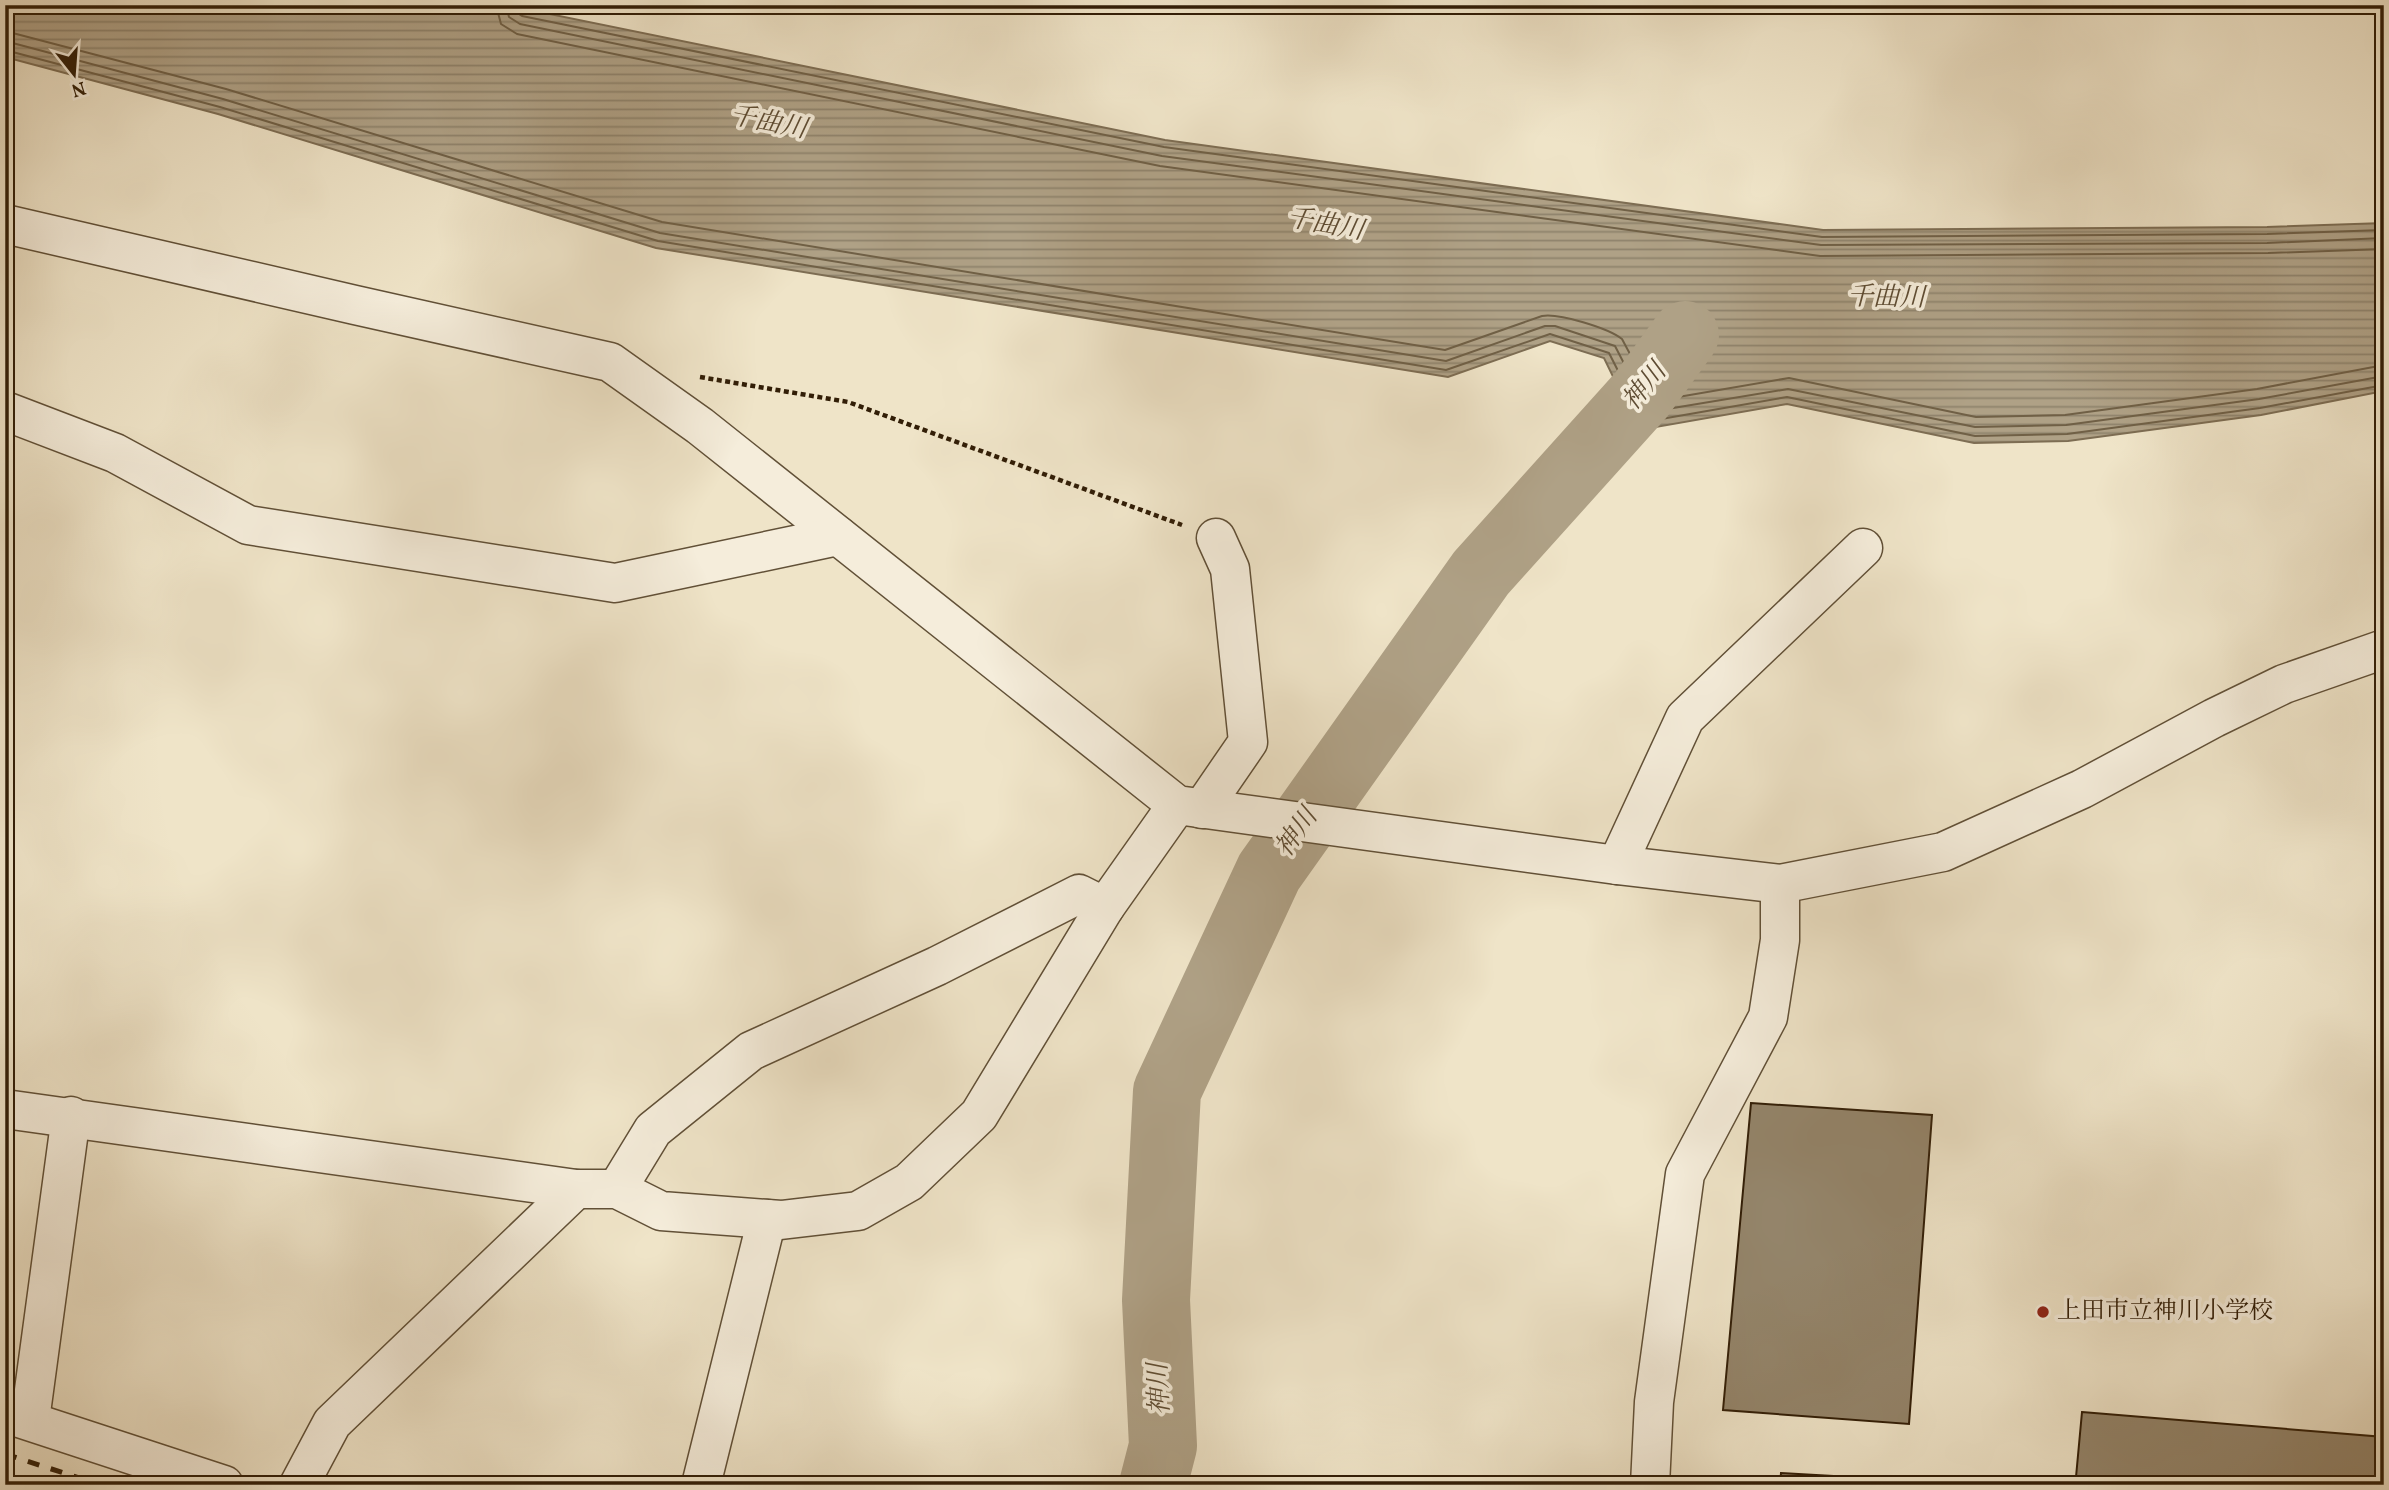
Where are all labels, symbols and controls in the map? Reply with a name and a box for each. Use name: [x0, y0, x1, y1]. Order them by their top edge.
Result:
north arrow: [38, 38, 108, 108]
text: N: [68, 74, 89, 103]
water label: 千曲川: [726, 98, 813, 149]
water label: 千曲川: [1283, 200, 1369, 250]
water label: 千曲川: [1847, 279, 1928, 317]
water label: 神川: [1615, 353, 1677, 419]
water label: 神川: [1267, 799, 1328, 865]
place label: 上田市立神川小学校: [2057, 1295, 2273, 1329]
marker: 上田市立神川小学校: [2035, 1304, 2051, 1320]
water label: 神川: [1141, 1359, 1179, 1416]

